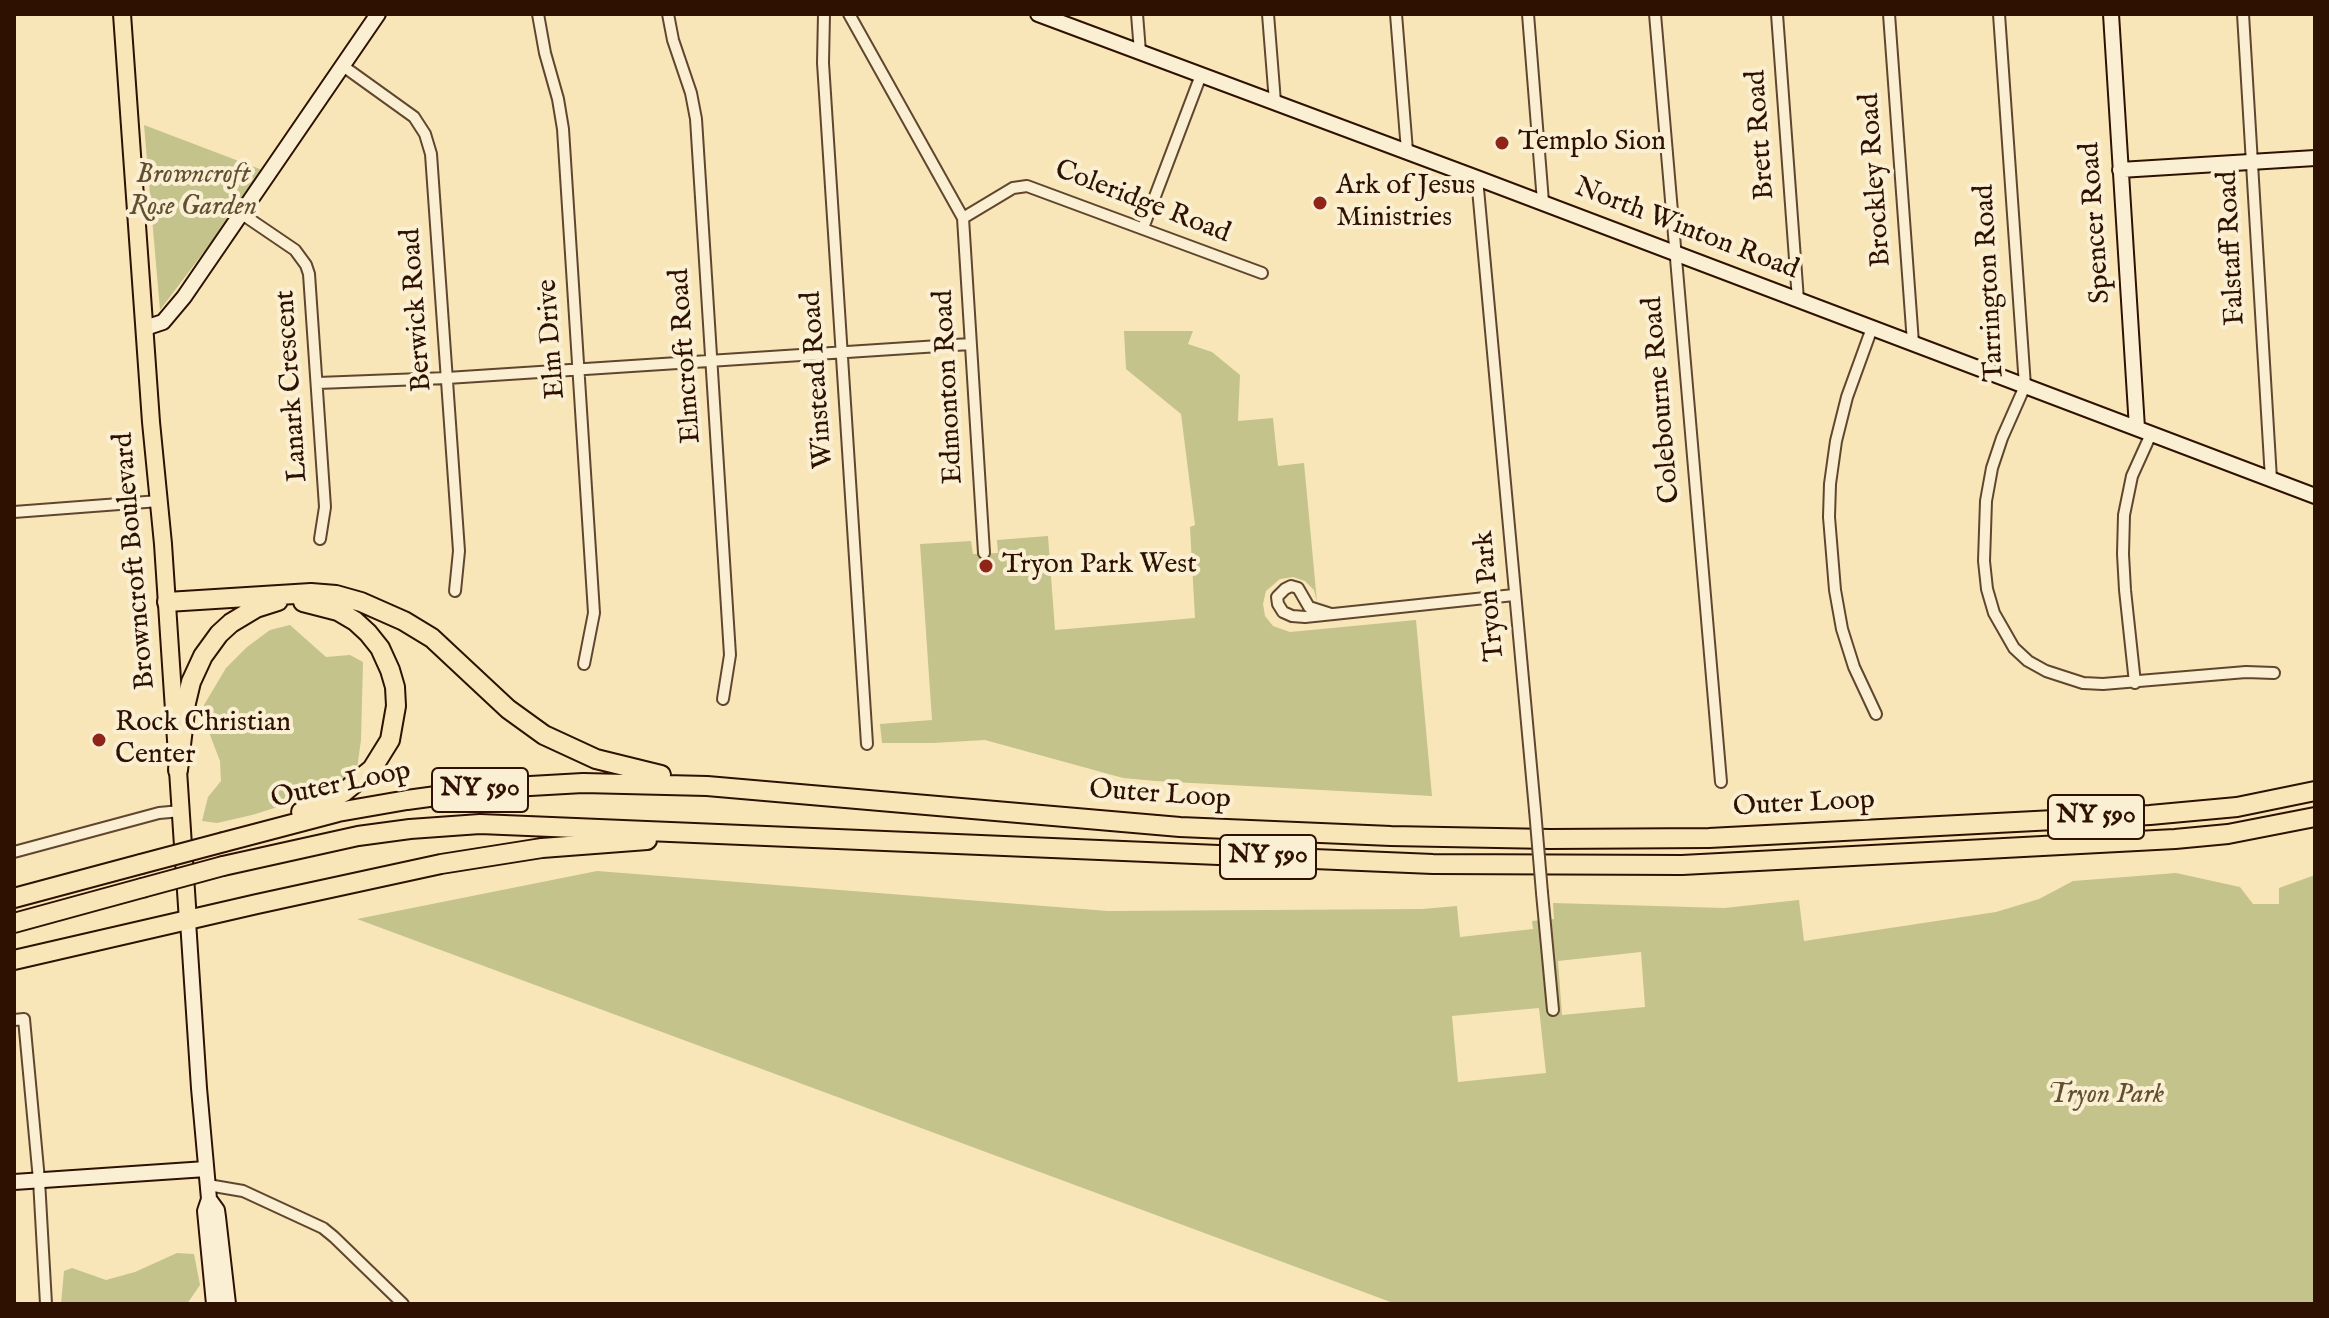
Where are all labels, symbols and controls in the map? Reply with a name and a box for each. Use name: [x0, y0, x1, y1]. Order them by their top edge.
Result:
street label: Brett Road: [1741, 69, 1783, 201]
street label: Brockley Road: [1854, 92, 1900, 268]
place label: Templo Sion: [1518, 126, 1666, 160]
marker: Templo Sion: [1493, 134, 1511, 152]
street label: Spencer Road: [2075, 141, 2119, 305]
street label: Coleridge Road: [1049, 154, 1235, 252]
park label: Browncroft Rose Garden: [129, 159, 257, 225]
place label: Ark of Jesus Ministries: [1336, 170, 1475, 236]
street label: Falstaff Road: [2212, 170, 2254, 326]
street label: North Winton Road: [1569, 172, 1803, 288]
street label: Tarrington Road: [1969, 184, 2013, 382]
marker: Ark of Jesus Ministries: [1311, 194, 1329, 212]
street label: Berwick Road: [396, 227, 440, 393]
street label: Elmcroft Road: [664, 267, 710, 445]
street label: Elm Drive: [532, 278, 574, 400]
street label: Lanark Crescent: [270, 289, 316, 483]
street label: Edmonton Road: [928, 289, 972, 485]
street label: Winstead Road: [796, 290, 842, 470]
street label: Colebourne Road: [1637, 295, 1689, 505]
street label: Browncroft Boulevard: [108, 431, 164, 691]
street label: Tryon Park: [1469, 529, 1513, 663]
place label: Tryon Park West: [1002, 549, 1197, 583]
marker: Tryon Park West: [977, 557, 995, 575]
place label: Rock Christian Center: [115, 707, 291, 773]
marker: Rock Christian Center: [90, 731, 108, 749]
street label: Outer Loop: [268, 755, 414, 817]
road number: NY 590: [432, 768, 528, 812]
street label: Outer Loop: [1088, 774, 1232, 818]
street label: Outer Loop: [1732, 785, 1876, 825]
road number: NY 590: [2048, 795, 2144, 839]
road number: NY 590: [1220, 835, 1316, 879]
park label: Tryon Park: [2048, 1079, 2164, 1113]

